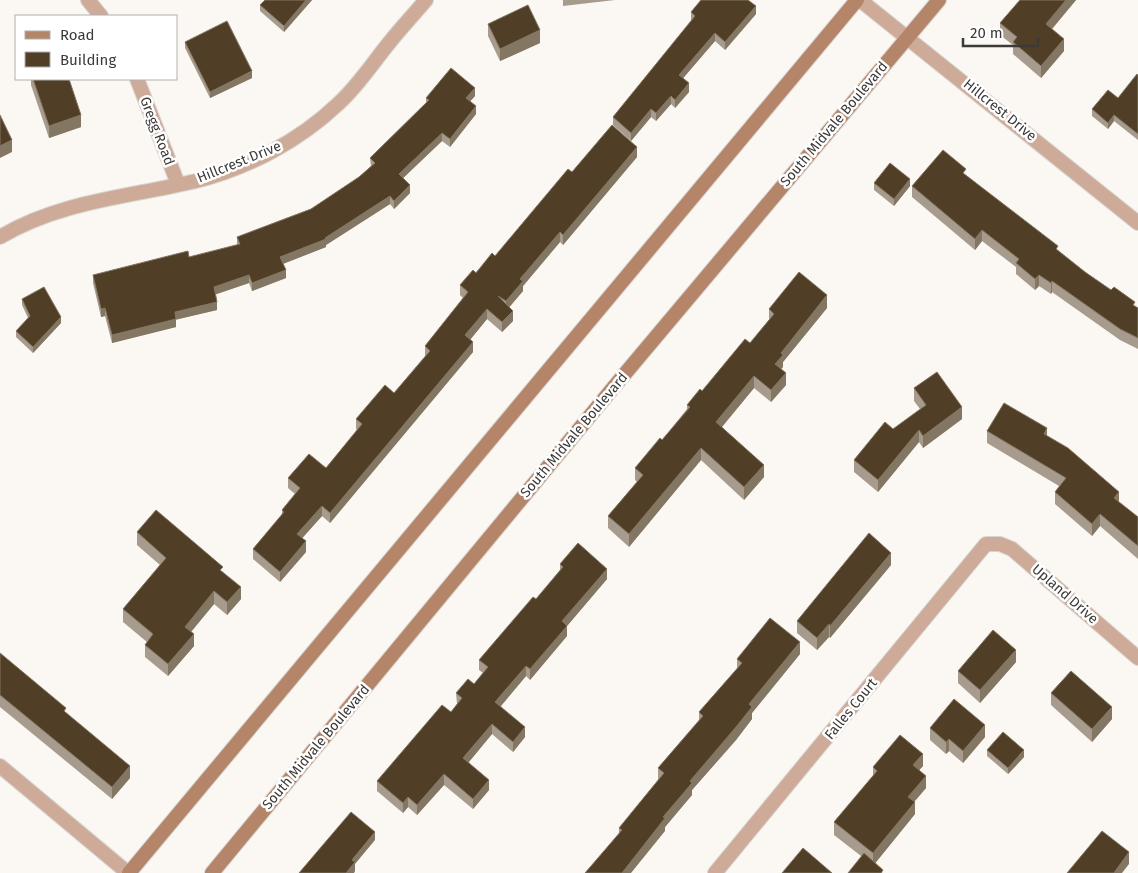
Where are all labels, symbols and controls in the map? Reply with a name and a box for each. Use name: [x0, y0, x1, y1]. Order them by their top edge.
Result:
legend: [15, 15, 178, 80]
scale bar: [963, 15, 1038, 47]
text: 20 m: [970, 24, 1003, 42]
text: Road: [60, 26, 95, 44]
text: Building: [60, 51, 116, 69]
street label: South Midvale Boulevard: [777, 58, 891, 190]
street label: Hillcrest Drive: [960, 75, 1040, 145]
street label: Gregg Road: [136, 94, 178, 168]
street label: Hillcrest Drive: [195, 137, 283, 187]
street label: South Midvale Boulevard: [517, 369, 631, 501]
street label: Upland Drive: [1028, 561, 1102, 627]
street label: Falles Court: [821, 674, 881, 743]
street label: South Midvale Boulevard: [259, 681, 373, 813]

